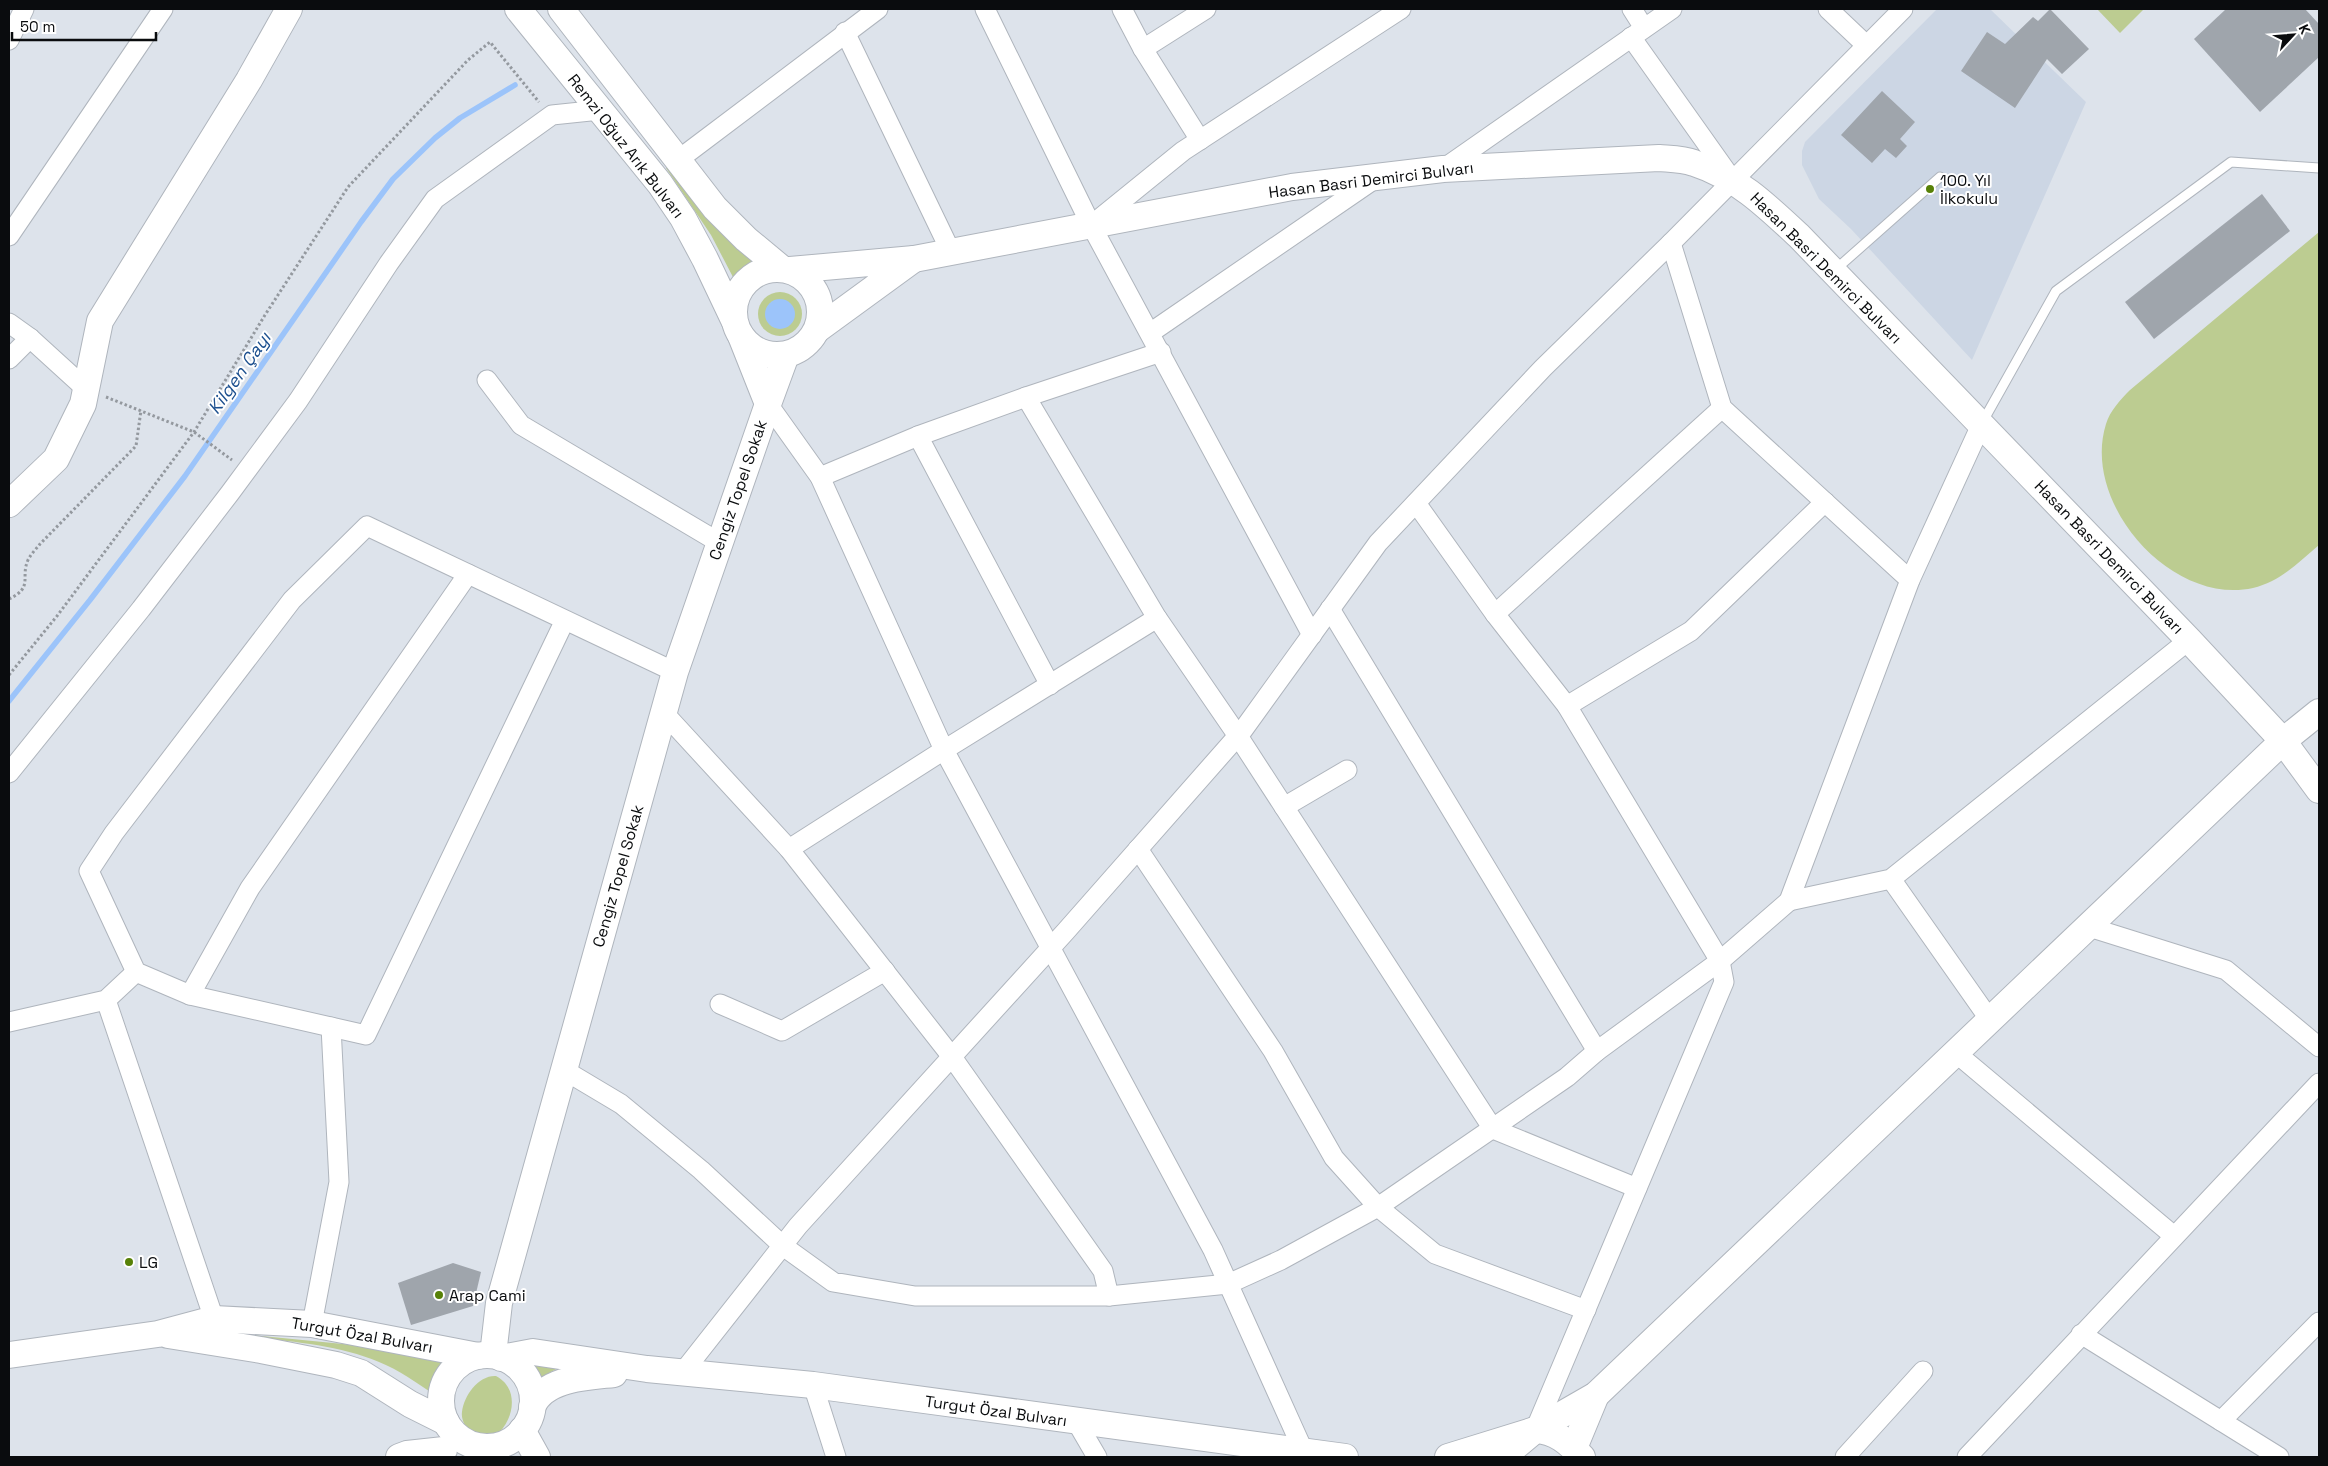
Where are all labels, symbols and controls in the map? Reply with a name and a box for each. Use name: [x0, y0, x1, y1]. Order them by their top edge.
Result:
scale bar: [12, 10, 156, 42]
north arrow: [2268, 10, 2318, 60]
text: 50 m: [20, 17, 55, 36]
text: K: [2295, 21, 2315, 37]
street label: Remzi Oğuz Arık Bulvarı: [563, 70, 689, 222]
street label: Hasan Basri Demirci Bulvarı: [1267, 157, 1475, 203]
place label: 100. Yıl İlkokulu: [1940, 170, 1998, 209]
marker: 100. Yıl İlkokulu: [1924, 183, 1936, 195]
street label: Hasan Basri Demirci Bulvarı: [1746, 188, 1906, 348]
water label: Kilgen Çayı: [202, 326, 277, 418]
street label: Cengiz Topel Sokak: [704, 417, 772, 563]
street label: Hasan Basri Demirci Bulvarı: [2030, 476, 2188, 638]
street label: Cengiz Topel Sokak: [588, 802, 648, 950]
place label: LG: [139, 1252, 158, 1273]
marker: LG: [123, 1256, 135, 1268]
place label: Arap Cami: [449, 1285, 526, 1306]
marker: Arap Cami: [433, 1289, 445, 1301]
street label: Turgut Özal Bulvarı: [290, 1312, 434, 1358]
street label: Turgut Özal Bulvarı: [924, 1391, 1068, 1431]

